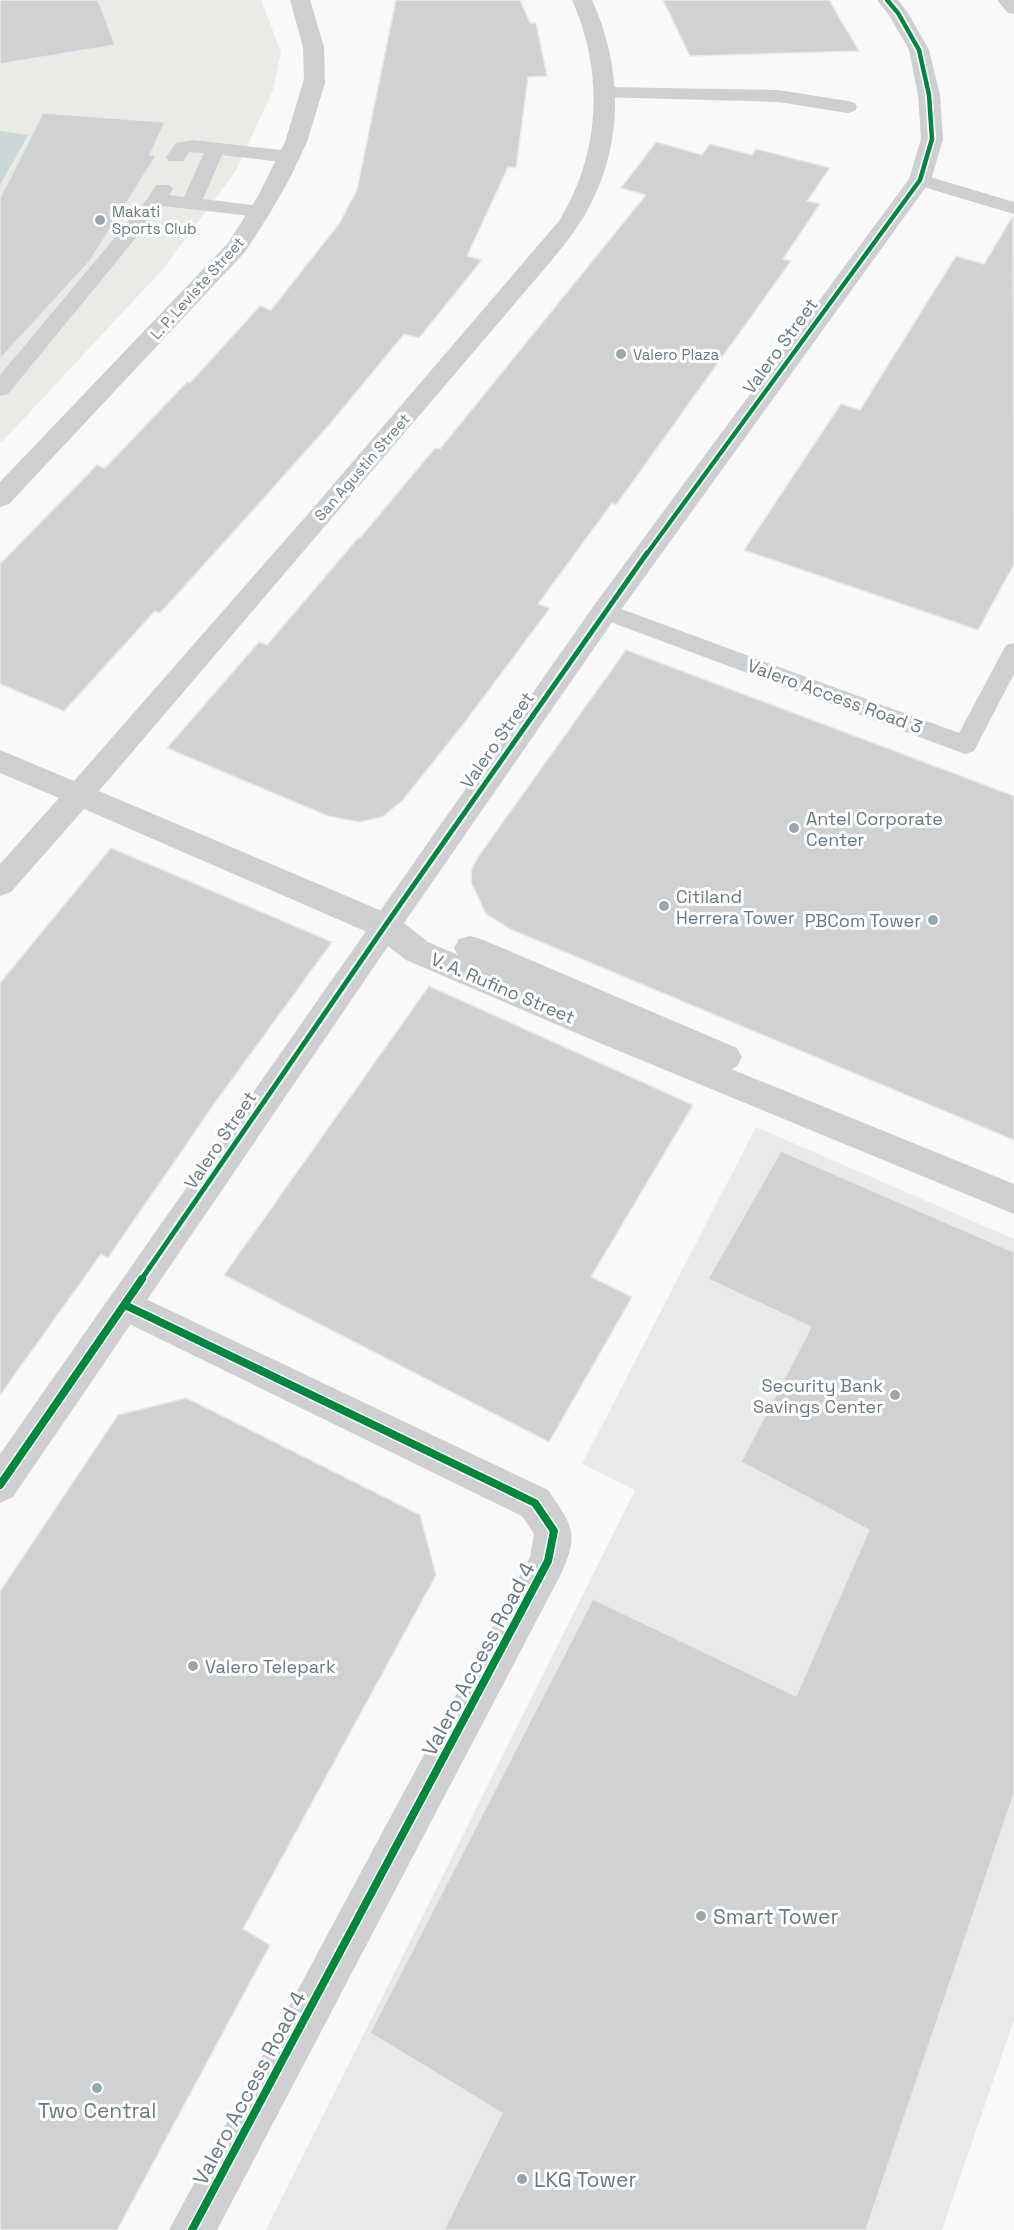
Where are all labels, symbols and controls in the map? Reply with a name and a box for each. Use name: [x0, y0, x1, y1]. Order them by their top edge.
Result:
place label: Makati Sports Club: [112, 202, 197, 238]
marker: Makati Sports Club: [93, 213, 107, 227]
street label: L. P. Leviste Street: [146, 233, 248, 343]
street label: Valero Street: [737, 293, 823, 399]
place label: Valero Plaza: [633, 345, 720, 364]
marker: Valero Plaza: [614, 347, 628, 361]
street label: San Agustin Street: [310, 409, 414, 525]
street label: Valero Access Road 3: [744, 654, 926, 738]
street label: Valero Street: [455, 687, 539, 793]
place label: Antel Corporate Center: [806, 807, 943, 851]
marker: Antel Corporate Center: [787, 821, 801, 835]
place label: Citiland Herrera Tower: [676, 885, 795, 929]
marker: Citiland Herrera Tower: [657, 899, 671, 913]
place label: PBCom Tower: [805, 909, 921, 932]
marker: PBCom Tower: [926, 913, 940, 927]
street label: V. A. Rufino Street: [428, 947, 578, 1029]
street label: Valero Street: [179, 1087, 261, 1193]
place label: Security Bank Savings Center: [753, 1374, 883, 1418]
marker: Security Bank Savings Center: [888, 1388, 902, 1402]
street label: Valero Access Road 4: [415, 1557, 541, 1761]
place label: Valero Telepark: [205, 1655, 336, 1678]
marker: Valero Telepark: [186, 1659, 200, 1673]
place label: Smart Tower: [713, 1903, 838, 1930]
marker: Smart Tower: [694, 1909, 708, 1923]
street label: Valero Access Road 4: [186, 1986, 312, 2190]
marker: Two Central: [90, 2081, 104, 2095]
place label: Two Central: [38, 2097, 156, 2124]
place label: LKG Tower: [534, 2166, 636, 2193]
marker: LKG Tower: [515, 2172, 529, 2186]

